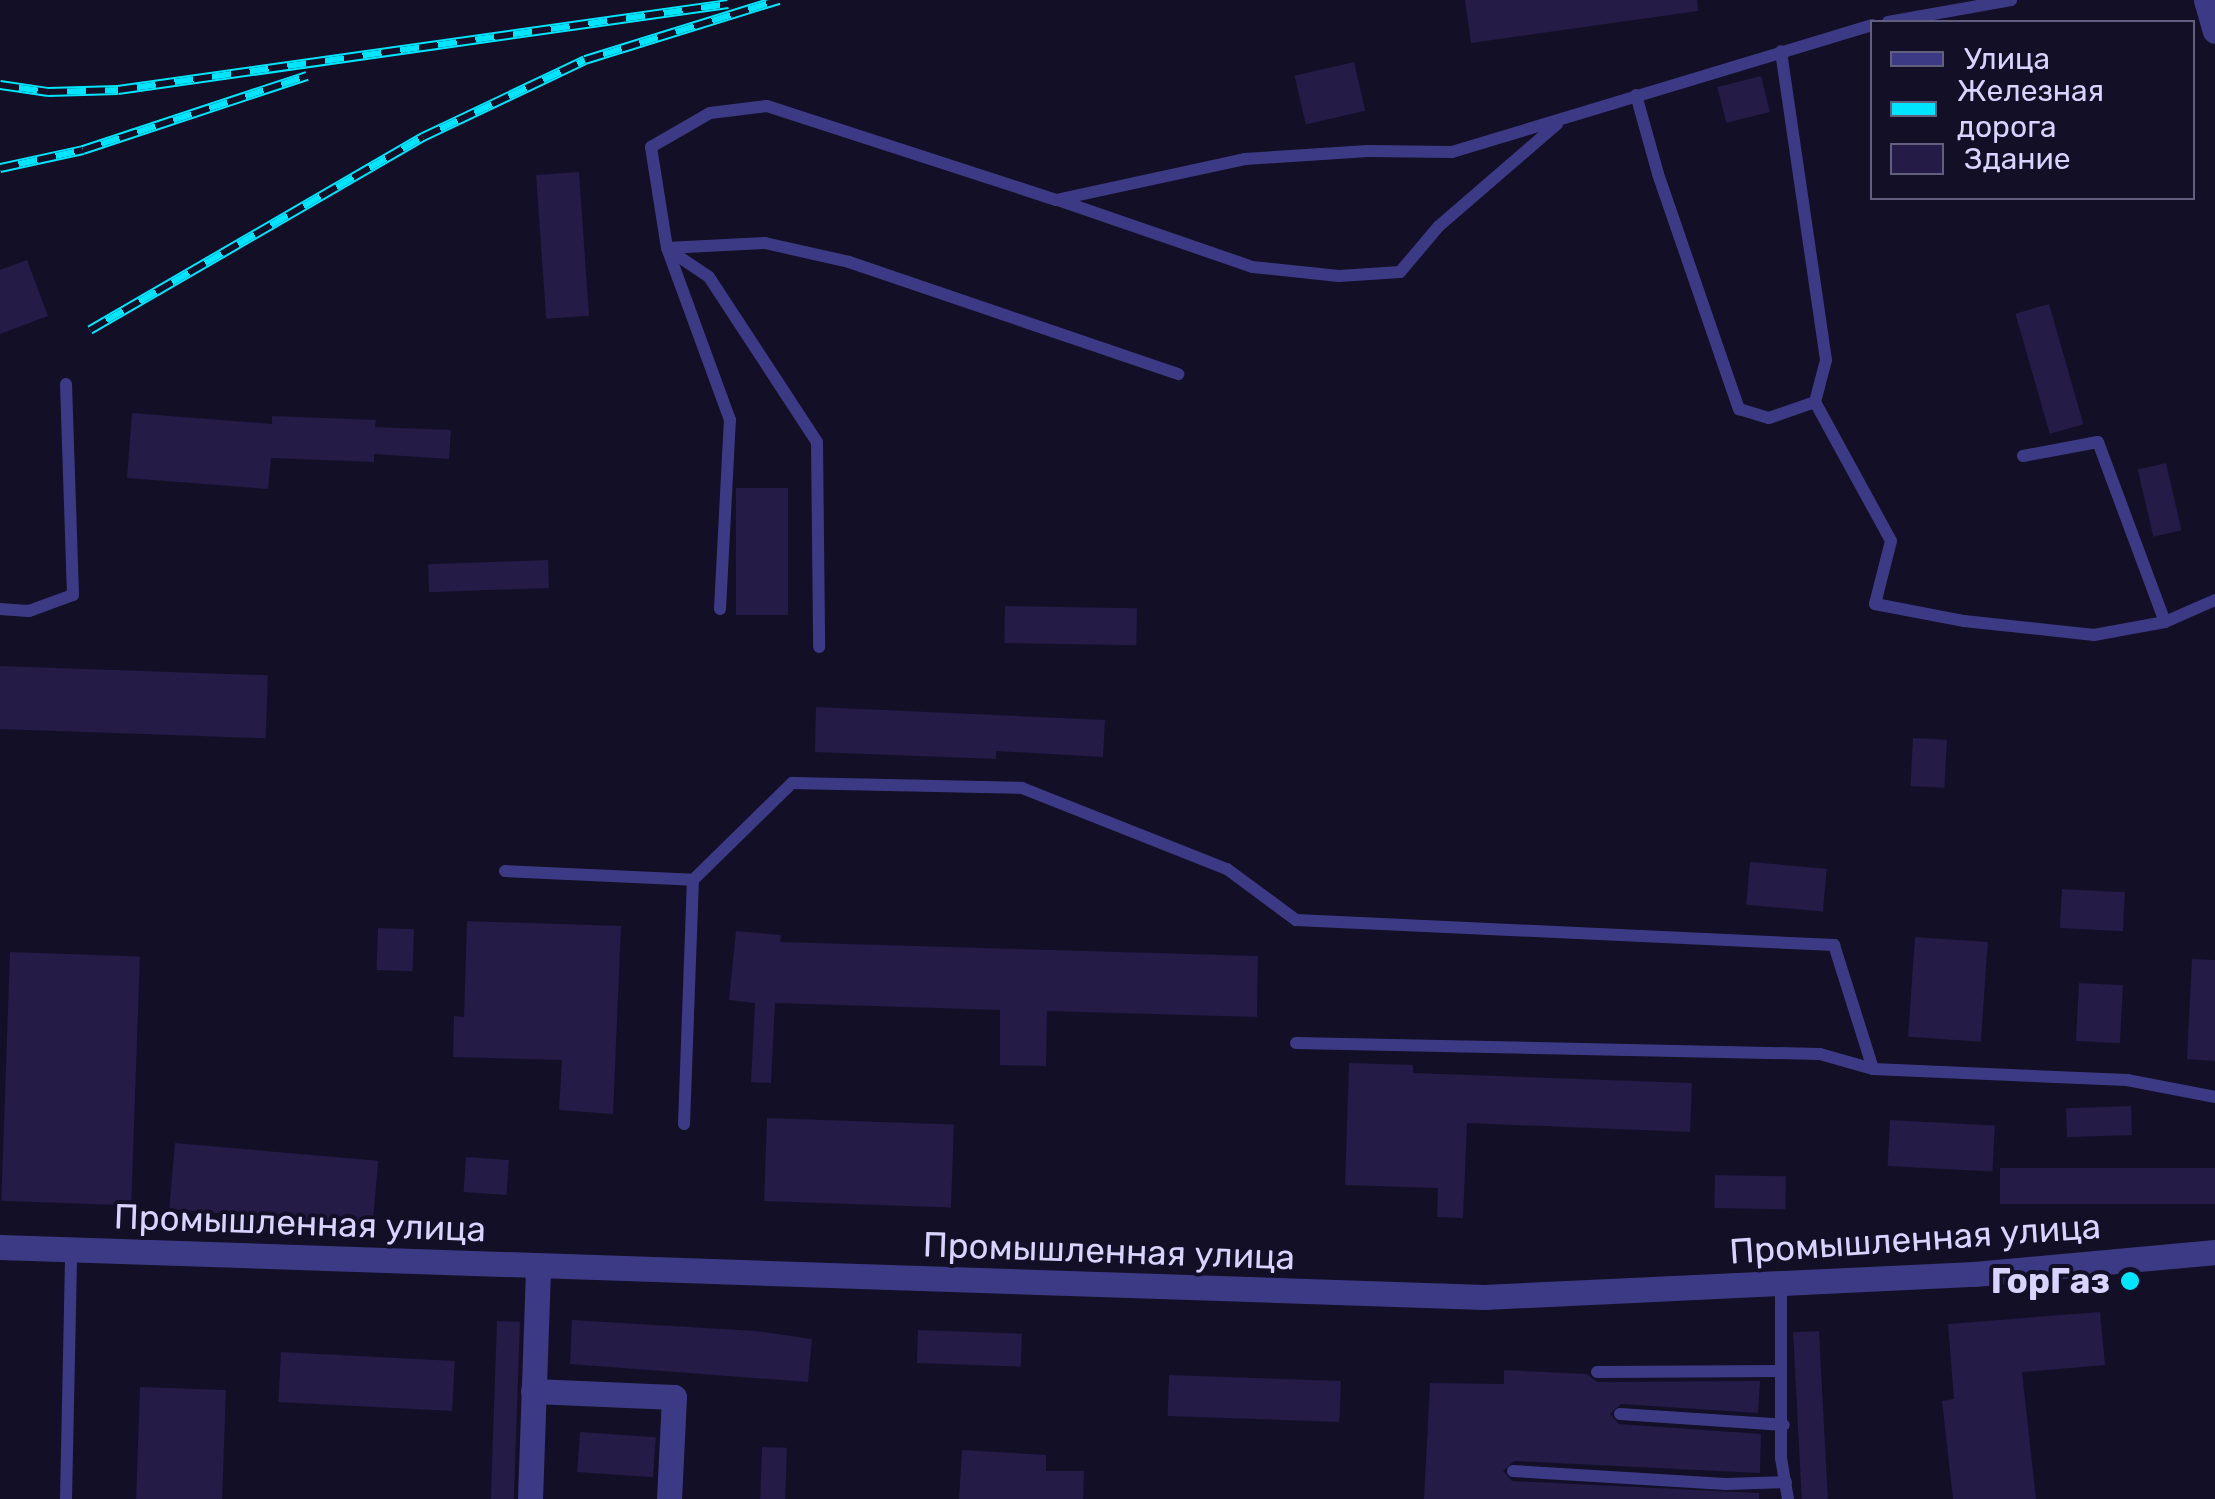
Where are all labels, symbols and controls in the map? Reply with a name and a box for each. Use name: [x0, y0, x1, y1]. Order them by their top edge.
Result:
legend: [1870, 20, 2195, 200]
text: Улица: [1964, 41, 2050, 77]
text: Железная дорога: [1957, 73, 2104, 145]
text: Здание: [1964, 141, 2071, 177]
street label: Промышленная улица: [113, 1196, 487, 1250]
street label: Промышленная улица: [1728, 1205, 2102, 1273]
street label: Промышленная улица: [922, 1224, 1296, 1278]
place label: ГорГаз: [1991, 1260, 2110, 1302]
marker: ГорГаз: [2119, 1270, 2141, 1292]

